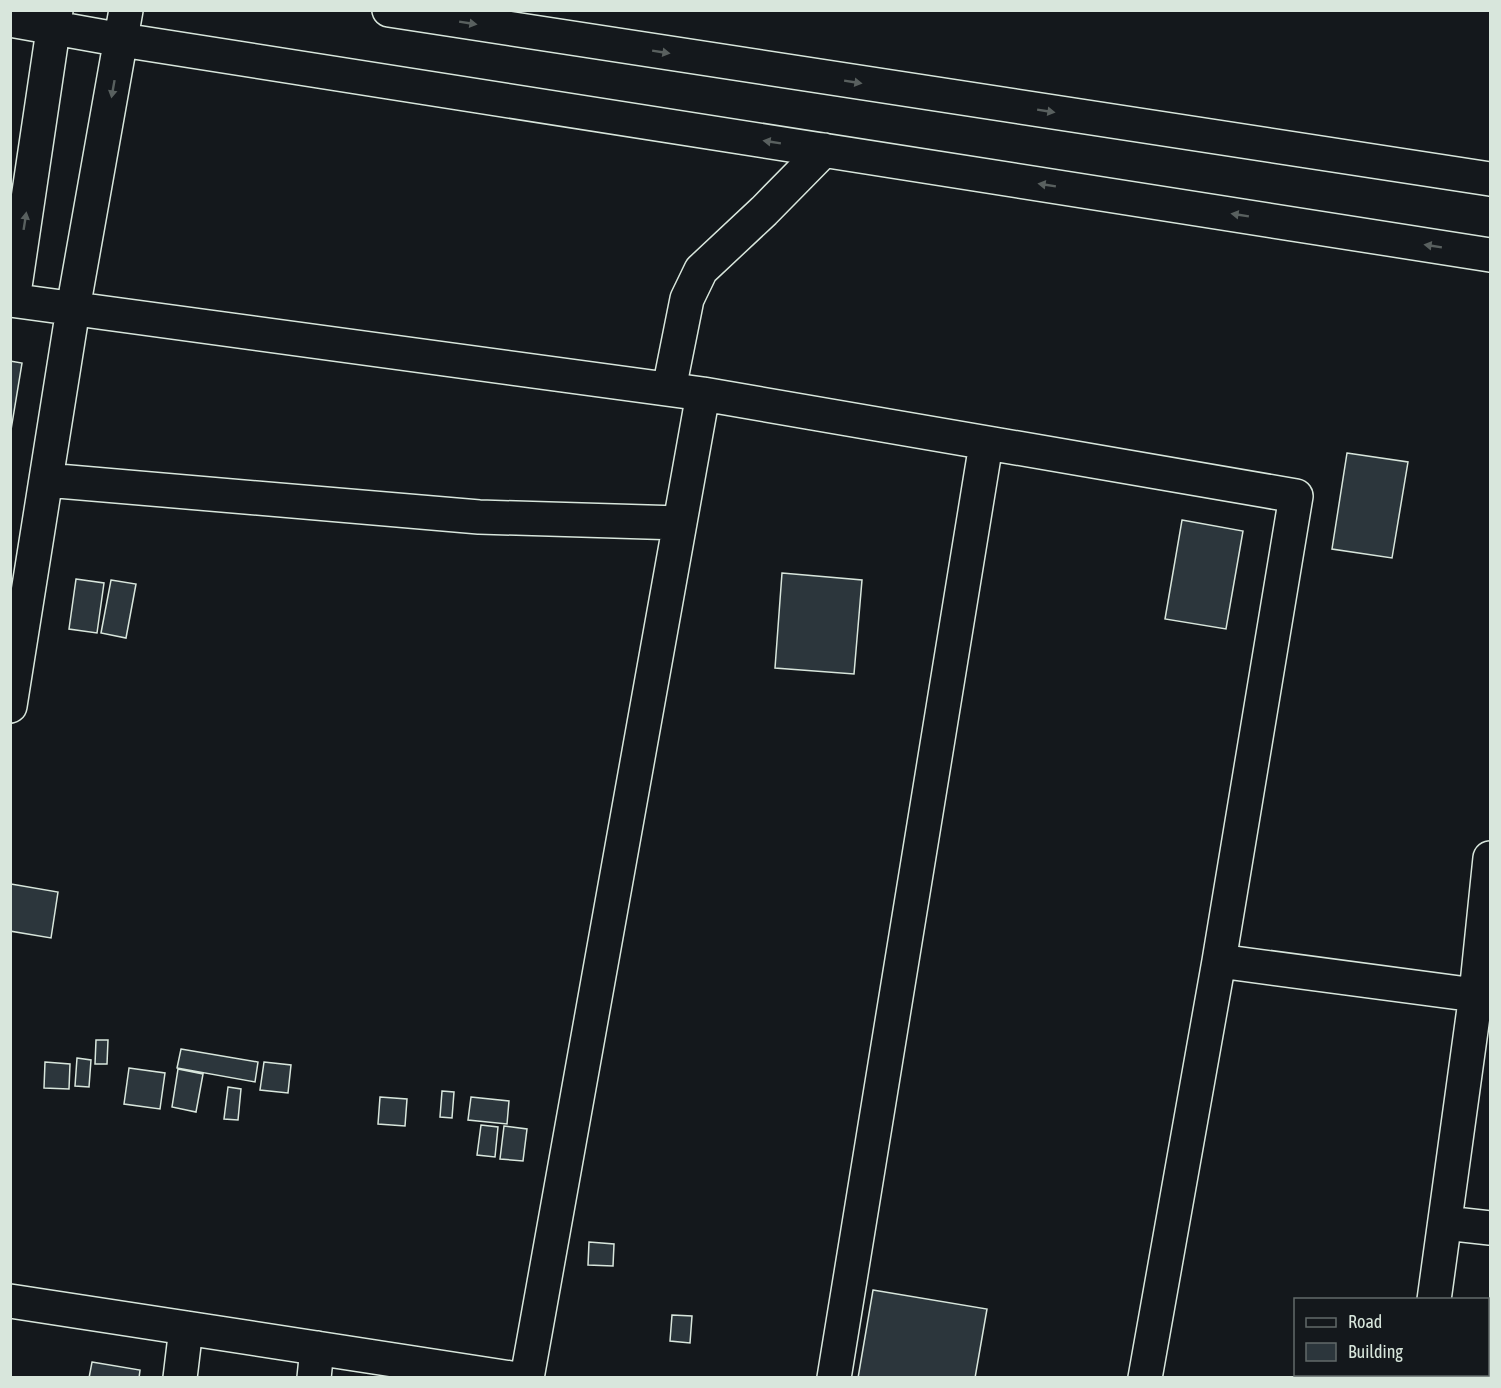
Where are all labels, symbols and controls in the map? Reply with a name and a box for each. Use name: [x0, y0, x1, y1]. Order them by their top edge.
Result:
one-way arrow: [458, 18, 477, 27]
one-way arrow: [651, 48, 670, 57]
one-way arrow: [844, 77, 863, 86]
one-way arrow: [108, 80, 117, 99]
one-way arrow: [1037, 107, 1056, 116]
one-way arrow: [762, 137, 781, 146]
one-way arrow: [1038, 180, 1057, 189]
one-way arrow: [1230, 211, 1249, 220]
one-way arrow: [20, 212, 29, 231]
one-way arrow: [1423, 241, 1442, 250]
legend: [1294, 1298, 1489, 1376]
text: Road: [1348, 1311, 1382, 1332]
text: Building: [1348, 1341, 1403, 1362]

